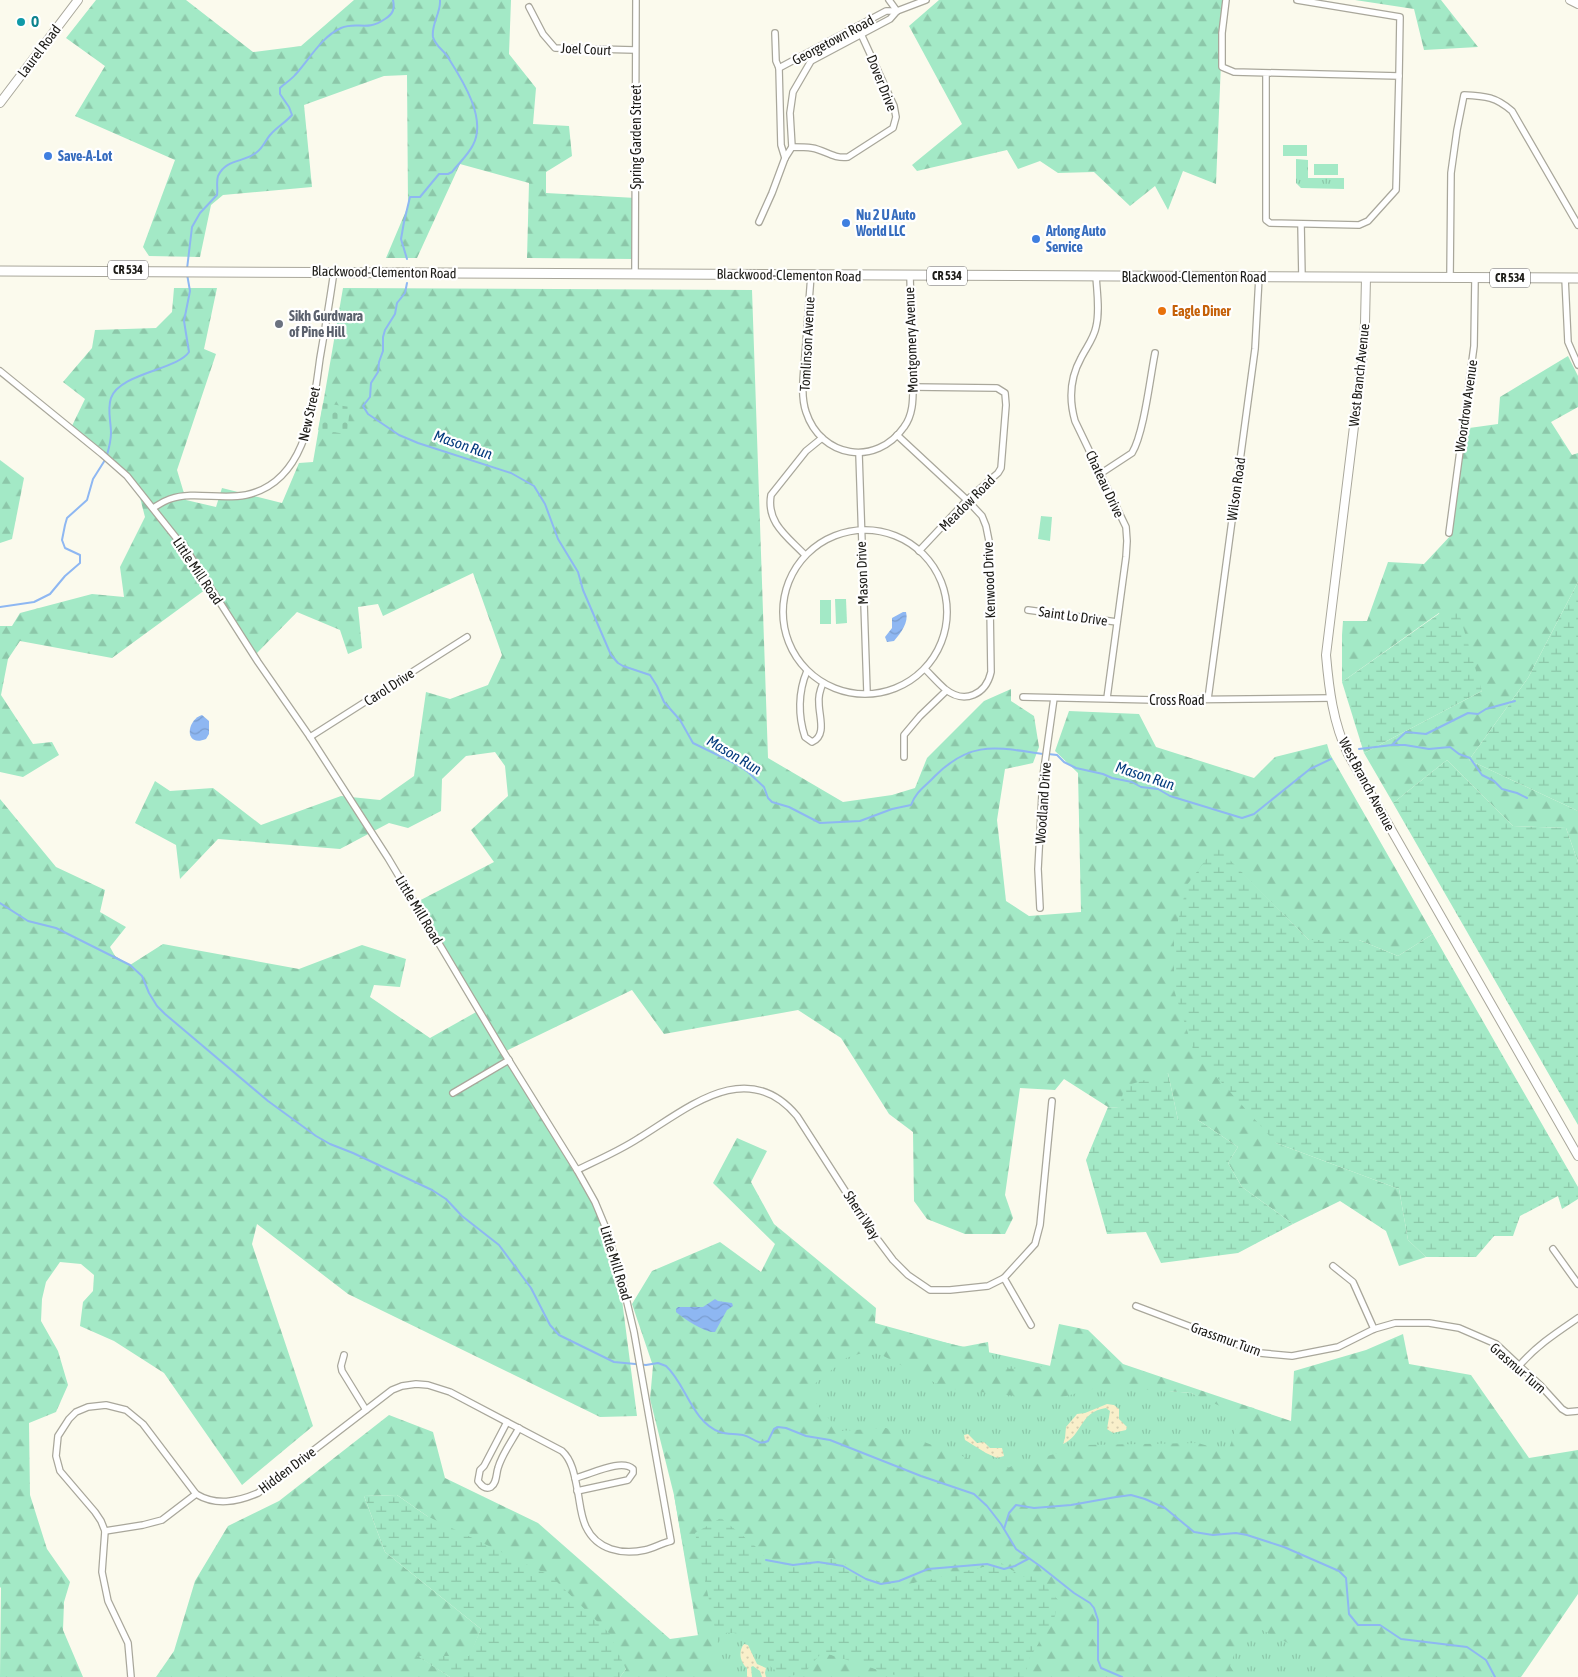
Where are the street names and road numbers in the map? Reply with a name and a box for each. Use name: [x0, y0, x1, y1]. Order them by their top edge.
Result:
street label: Georgetown Road: [789, 12, 877, 68]
street label: Laurel Road: [14, 22, 64, 80]
street label: Joel Court: [560, 40, 612, 58]
street label: Dover Drive: [863, 52, 901, 114]
street label: Spring Garden Street: [628, 84, 644, 190]
road number: CR 534: [108, 260, 148, 280]
street label: Blackwood-Clementon Road: [311, 263, 457, 281]
street label: Blackwood-Clementon Road: [716, 266, 862, 284]
road number: CR 534: [927, 266, 967, 286]
road number: CR 534: [1490, 268, 1530, 288]
street label: Blackwood-Clementon Road: [1121, 269, 1267, 285]
street label: Montgomery Avenue: [901, 287, 921, 393]
street label: Tomlinson Avenue: [797, 296, 817, 392]
street label: West Branch Avenue: [1346, 323, 1372, 427]
street label: Woordrow Avenue: [1452, 359, 1480, 453]
street label: New Street: [295, 385, 323, 443]
street label: Chateau Drive: [1082, 448, 1128, 520]
street label: Wilson Road: [1224, 456, 1248, 522]
street label: Meadow Road: [936, 472, 998, 534]
street label: Little Mill Road: [170, 535, 226, 607]
street label: Mason Drive: [853, 541, 871, 605]
street label: Kenwood Drive: [980, 541, 998, 619]
street label: Saint Lo Drive: [1037, 603, 1109, 629]
street label: Carol Drive: [361, 665, 417, 709]
street label: Cross Road: [1149, 692, 1205, 708]
street label: West Branch Avenue: [1336, 735, 1398, 833]
street label: Woodland Drive: [1032, 761, 1054, 845]
street label: Little Mill Road: [392, 873, 446, 947]
street label: Sherri Way: [840, 1188, 884, 1242]
street label: Little Mill Road: [597, 1224, 635, 1302]
street label: Grassmur Turn: [1189, 1319, 1263, 1359]
street label: Grasmur Turn: [1487, 1339, 1549, 1397]
street label: Hidden Drive: [255, 1443, 319, 1497]

